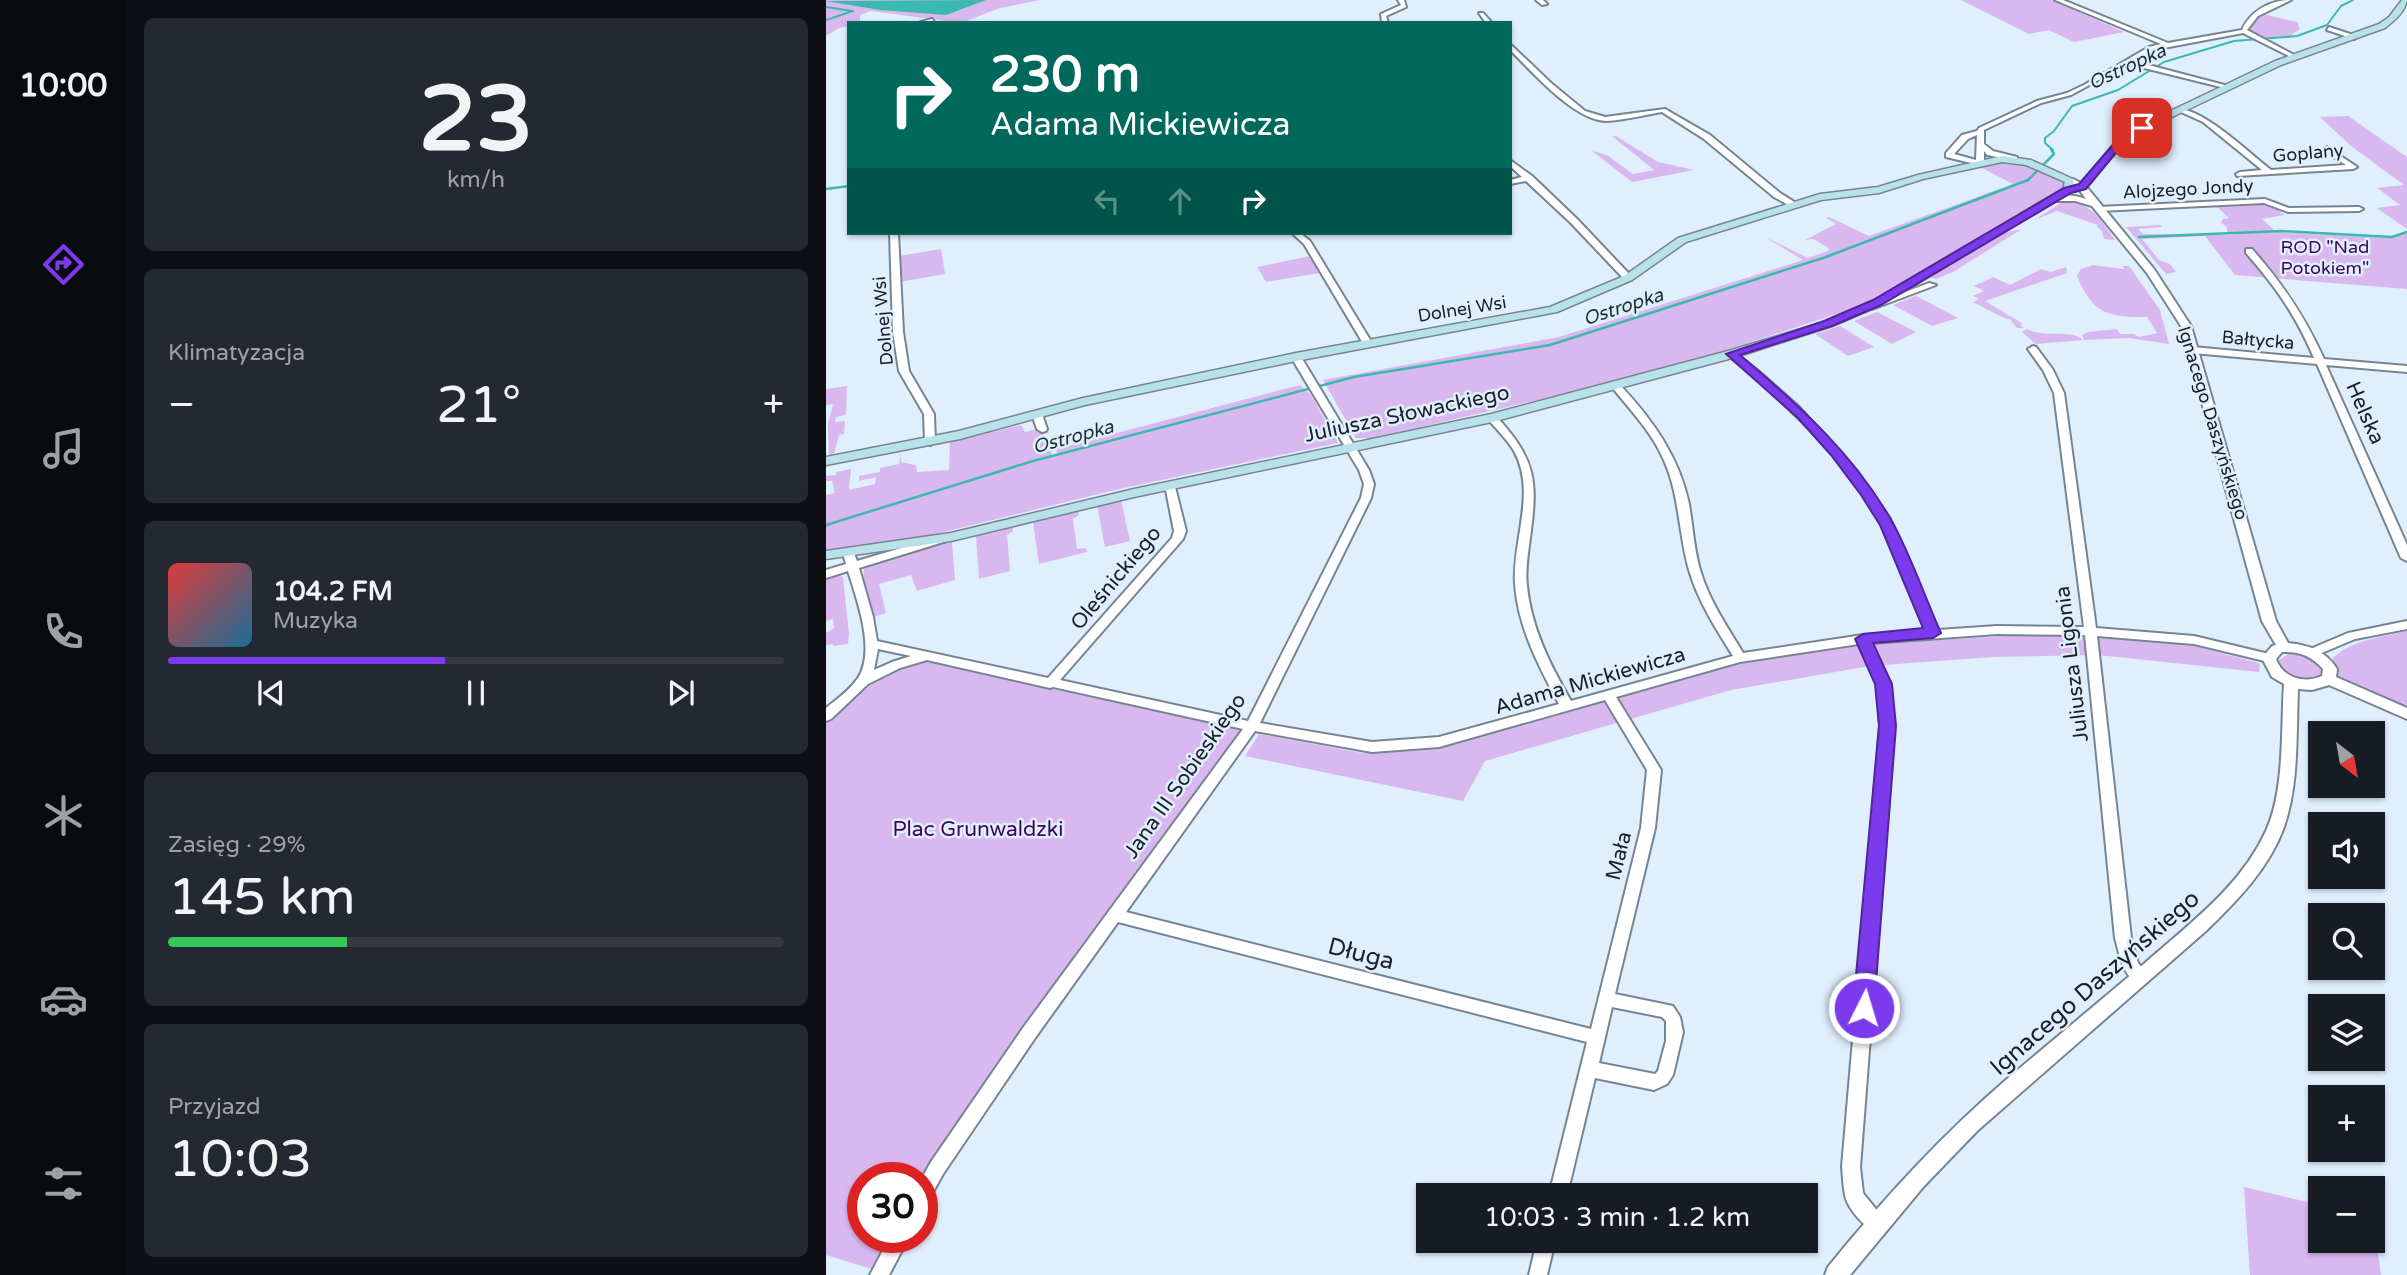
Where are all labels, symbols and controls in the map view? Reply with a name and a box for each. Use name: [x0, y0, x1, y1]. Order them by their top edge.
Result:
water label: Ostropka: [2085, 39, 2170, 95]
text: 230 m: [990, 46, 1140, 105]
icon: right: [875, 49, 966, 140]
text: 23: [419, 65, 533, 175]
text: 10:00: [19, 67, 107, 105]
pin: [2112, 98, 2172, 158]
text: Adama Mickiewicza: [990, 106, 1291, 144]
icon: arrive: [2123, 109, 2161, 147]
street label: Goplany: [2272, 139, 2345, 167]
text: km/h: [447, 166, 505, 194]
street label: Alojzego Jondy: [2122, 175, 2254, 203]
icon: left: [1088, 182, 1126, 220]
icon: ahead: [1161, 182, 1199, 220]
icon: right: [1234, 182, 1272, 220]
park label: ROD "Nad Potokiem": [2281, 236, 2369, 279]
icon: directions: [39, 240, 88, 289]
street label: Dolnej Wsi: [868, 275, 898, 367]
water label: Ostropka: [1580, 283, 1667, 330]
street label: Dolnej Wsi: [1416, 291, 1508, 327]
street label: Ignacego Daszyńskiego: [2173, 324, 2253, 522]
street label: Bałtycka: [2221, 326, 2295, 354]
text: Klimatyzacja: [168, 339, 305, 367]
text: 21°: [436, 374, 521, 437]
street label: Helska: [2340, 378, 2390, 448]
street label: Juliusza Słowackiego: [1302, 380, 1512, 448]
text: −: [168, 382, 195, 428]
text: +: [763, 382, 784, 428]
water label: Ostropka: [1030, 415, 1117, 458]
icon: music: [39, 424, 88, 473]
street label: Oleśnickiego: [1065, 521, 1167, 635]
text: 104.2 FM: [273, 576, 393, 607]
street label: Juliusza Ligonia: [2050, 585, 2094, 743]
icon: phone: [39, 607, 88, 656]
text: Muzyka: [273, 607, 358, 635]
street label: Adama Mickiewicza: [1492, 642, 1688, 720]
icon: previous: [252, 674, 290, 712]
icon: pause: [457, 674, 495, 712]
icon: next: [662, 674, 700, 712]
street label: Jana III Sobieskiego: [1119, 689, 1251, 863]
north arrow: [2308, 721, 2385, 798]
map controls: [2308, 721, 2385, 1253]
icon: climate: [39, 791, 88, 840]
button: sound: [2308, 812, 2385, 889]
park label: Plac Grunwaldzki: [893, 817, 1063, 842]
street label: Mała: [1601, 829, 1637, 883]
text: Zasięg · 29%: [168, 831, 305, 859]
text: 145 km: [168, 866, 356, 929]
street label: Ignacego Daszyńskiego: [1984, 884, 2206, 1082]
button: search: [2308, 903, 2385, 980]
street label: Długa: [1325, 932, 1397, 976]
position arrow: [1827, 971, 1901, 1045]
icon: car: [39, 975, 88, 1024]
button: layers: [2308, 994, 2385, 1071]
button: +: [2308, 1085, 2385, 1162]
text: Przyjazd: [168, 1093, 261, 1121]
text: 10:03: [168, 1128, 312, 1191]
icon: filters: [39, 1159, 88, 1208]
speed limit sign: 30: [847, 1162, 938, 1253]
button: −: [2308, 1176, 2385, 1253]
text: 10:03 · 3 min · 1.2 km: [1484, 1202, 1750, 1233]

